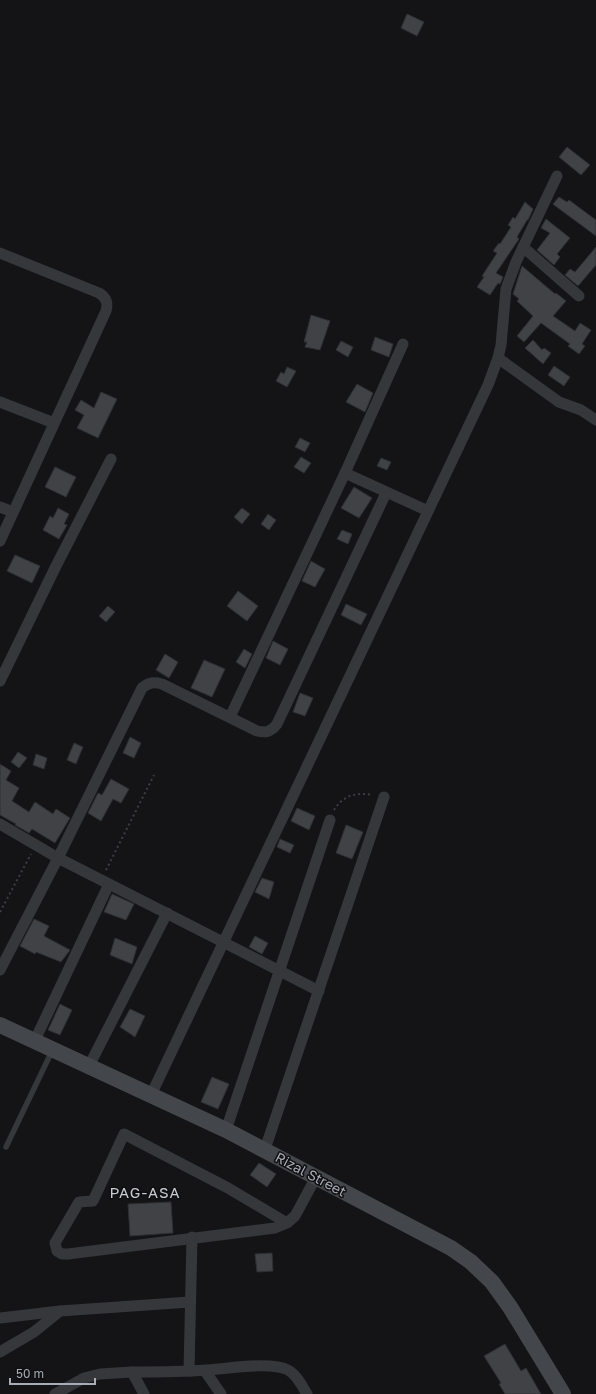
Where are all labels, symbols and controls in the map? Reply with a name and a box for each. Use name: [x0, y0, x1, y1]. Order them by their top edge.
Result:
street label: Rizal Street: [273, 1148, 349, 1200]
district label: PAG-ASA: [109, 1183, 181, 1201]
scale bar: [10, 1360, 95, 1386]
text: 50 m: [16, 1366, 44, 1381]

